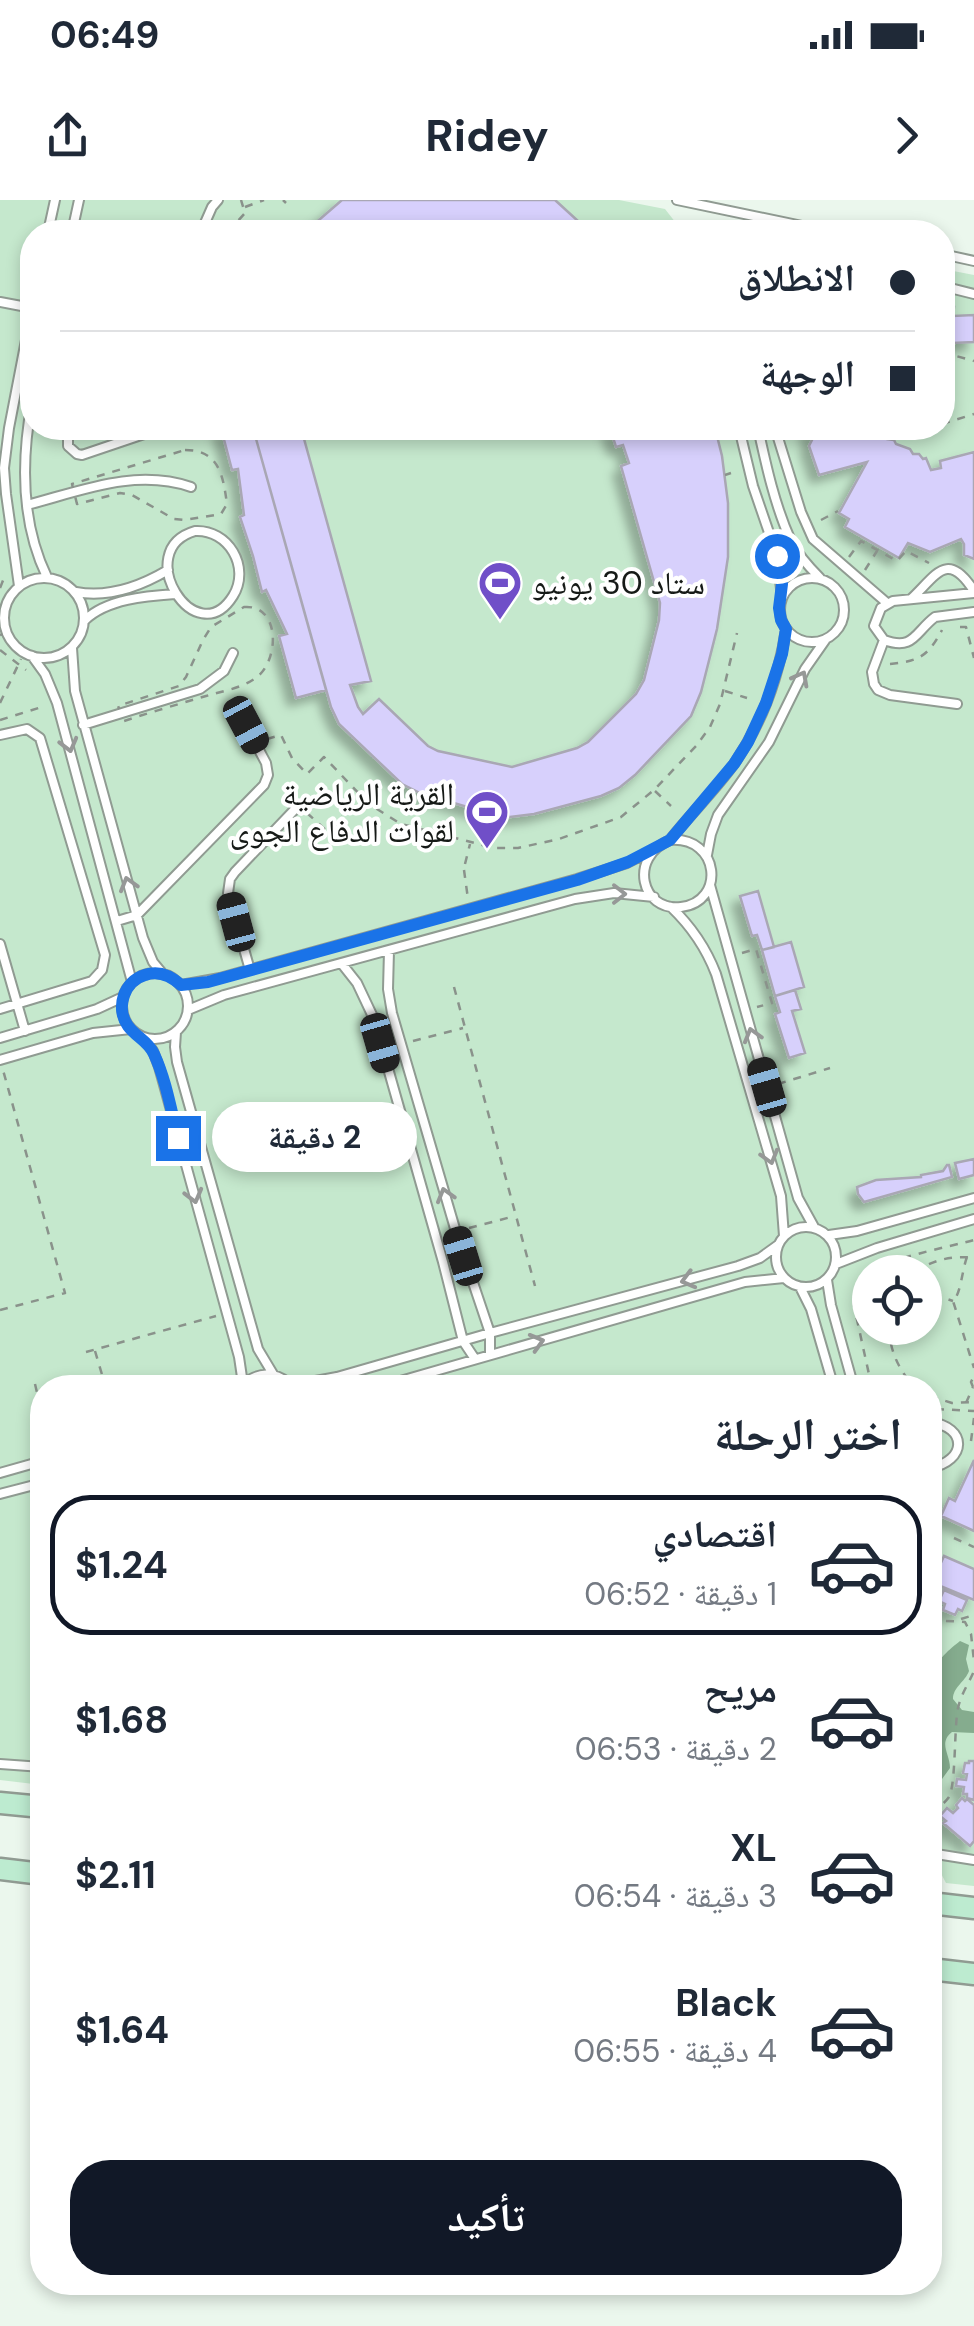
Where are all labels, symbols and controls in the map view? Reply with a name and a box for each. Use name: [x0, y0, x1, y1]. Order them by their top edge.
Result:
text: 06:49: [50, 10, 159, 60]
text: Ridey: [425, 106, 549, 165]
icon: share: [40, 108, 95, 163]
icon: forward: [879, 108, 934, 163]
text: الانطلاق: [737, 253, 855, 303]
text: الوجهة: [760, 349, 855, 399]
route start: [755, 534, 800, 579]
sports icon: ستاد 30 يونيو: [477, 560, 523, 621]
place label: ستاد 30 يونيو: [532, 562, 705, 604]
one-way arrow: [789, 670, 808, 688]
car: [219, 691, 273, 759]
one-way arrow: [57, 736, 78, 753]
place label: القرية الرياضية لقوات الدفاع الجوى: [230, 773, 454, 852]
sports icon: القرية الرياضية لقوات الدفاع الجوى: [464, 789, 510, 850]
one-way arrow: [119, 876, 140, 893]
one-way arrow: [611, 884, 627, 905]
car: [214, 889, 258, 955]
car: [357, 1010, 403, 1076]
one-way arrow: [743, 1027, 764, 1044]
car: [744, 1054, 790, 1120]
callout: 2 دقيقة: [213, 1103, 418, 1173]
route end: [156, 1116, 201, 1161]
text: 2 دقيقة: [268, 1116, 361, 1158]
one-way arrow: [758, 1148, 779, 1165]
one-way arrow: [183, 1186, 204, 1204]
one-way arrow: [436, 1187, 457, 1204]
car: [440, 1223, 486, 1289]
map controls: [852, 1255, 942, 1345]
button: locate: [852, 1255, 942, 1345]
one-way arrow: [680, 1268, 697, 1289]
one-way arrow: [528, 1332, 545, 1353]
text: اختر الرحلة: [714, 1405, 902, 1464]
text: اقتصادي: [653, 1509, 777, 1559]
icon: car: [807, 1520, 897, 1610]
text: $1.24: [75, 1540, 168, 1590]
text: 1 دقيقة · 06:52: [584, 1573, 777, 1615]
text: مريح: [703, 1664, 777, 1714]
icon: car: [807, 1675, 897, 1765]
text: $1.68: [75, 1695, 168, 1745]
text: 2 دقيقة · 06:53: [575, 1728, 777, 1770]
text: XL: [730, 1823, 777, 1873]
icon: car: [807, 1830, 897, 1920]
text: $2.11: [75, 1850, 156, 1900]
text: 3 دقيقة · 06:54: [574, 1875, 777, 1917]
text: Black: [675, 1978, 777, 2028]
icon: car: [807, 1985, 897, 2075]
text: $1.64: [75, 2005, 169, 2055]
text: 4 دقيقة · 06:55: [573, 2030, 777, 2072]
button: تأكيد: [70, 2160, 902, 2275]

